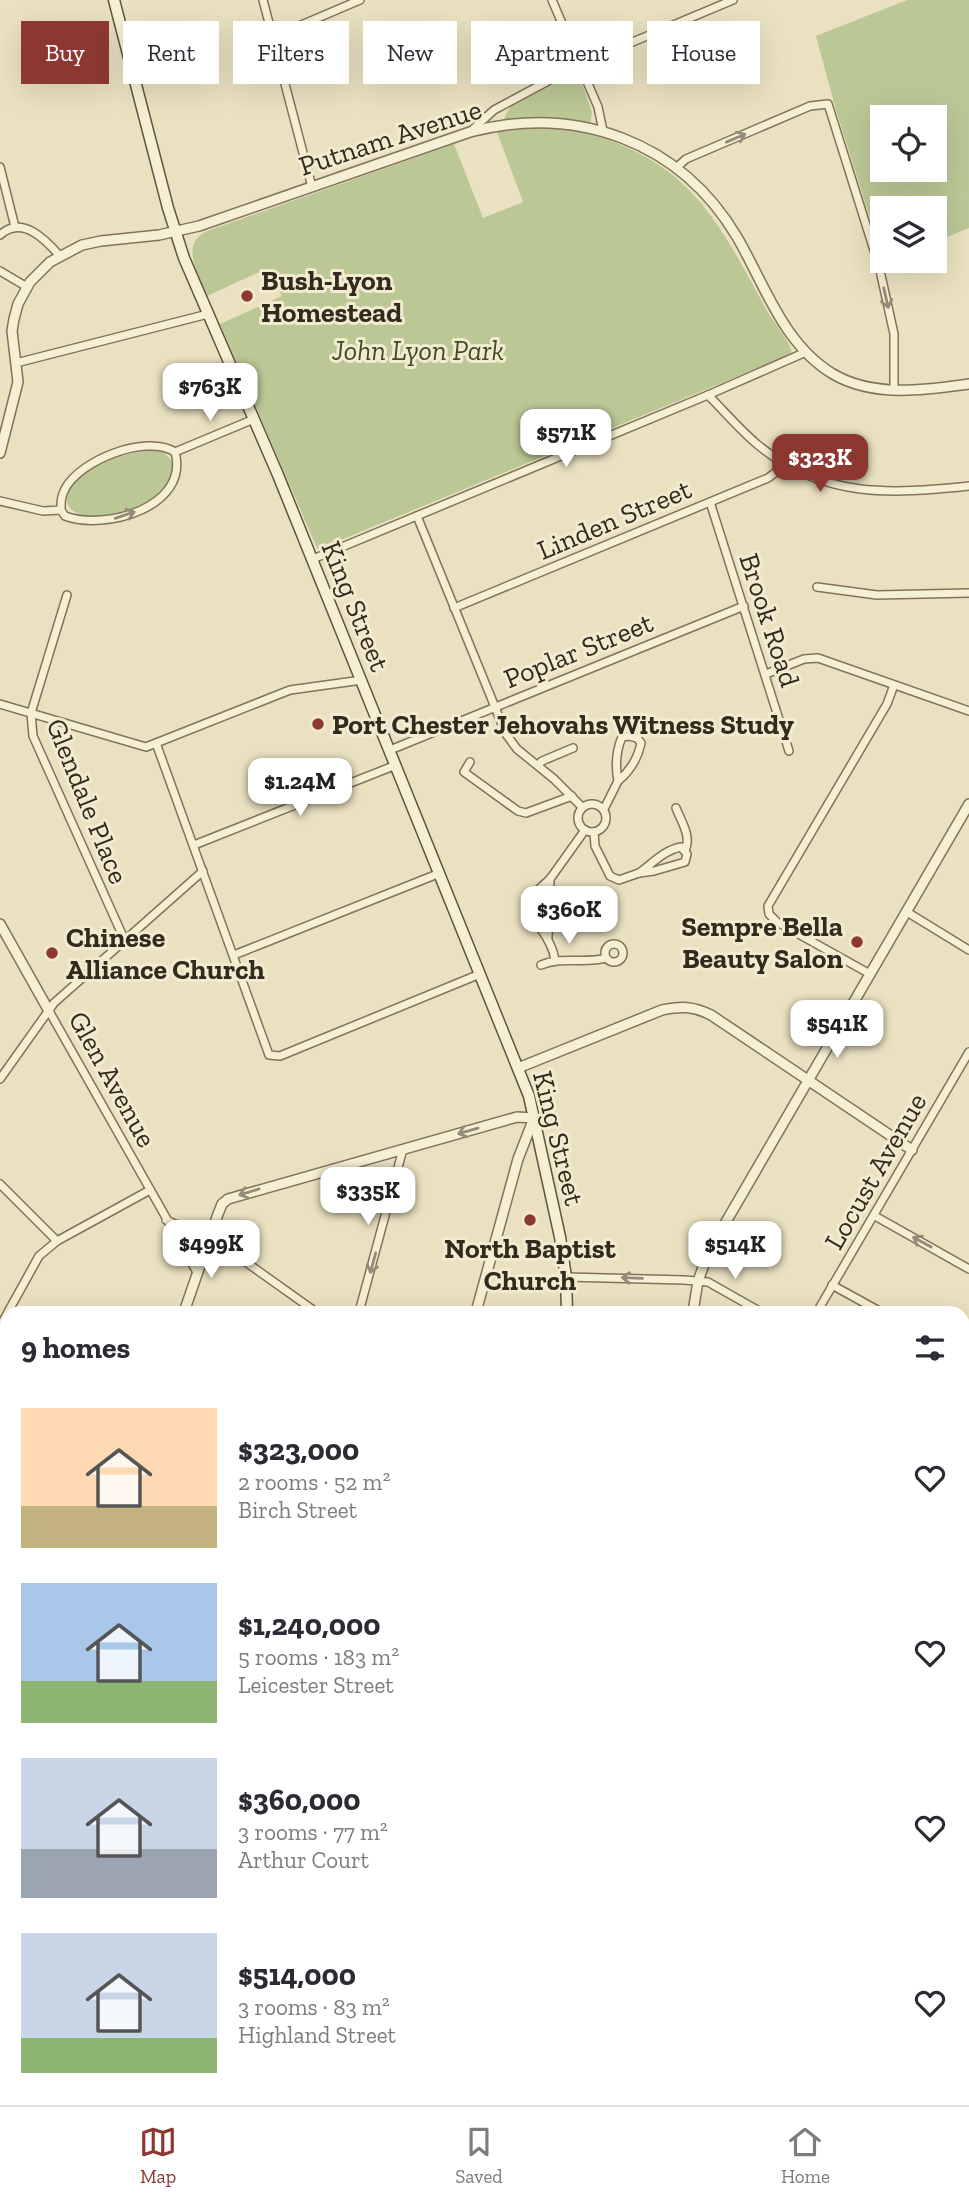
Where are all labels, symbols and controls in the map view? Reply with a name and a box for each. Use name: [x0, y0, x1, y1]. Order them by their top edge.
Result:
chip: Buy: [21, 21, 109, 84]
chip: Rent: [123, 21, 219, 84]
chip: Filters: [233, 21, 349, 84]
chip: New: [363, 21, 457, 84]
chip: Apartment: [471, 21, 633, 84]
chip: House: [647, 21, 760, 84]
street label: Putnam Avenue: [295, 92, 486, 183]
map controls: [870, 105, 947, 273]
button: locate: [870, 105, 947, 182]
one-way arrow: [725, 131, 747, 144]
button: layers: [870, 196, 947, 273]
place label: Bush-Lyon Homestead: [261, 264, 402, 329]
one-way arrow: [880, 286, 894, 309]
marker: Bush-Lyon Homestead: [239, 288, 255, 304]
park label: John Lyon Park: [331, 334, 504, 367]
pin: $763K: [161, 364, 259, 423]
text: $763K: [179, 372, 241, 400]
pin: $571K: [517, 410, 615, 469]
text: $571K: [536, 418, 596, 446]
pin: $323K: [771, 434, 869, 494]
text: $323K: [788, 443, 852, 471]
street label: Linden Street: [532, 472, 697, 567]
one-way arrow: [113, 508, 135, 520]
street label: King Street: [315, 536, 397, 677]
street label: Brook Road: [732, 549, 807, 691]
street label: Poplar Street: [499, 605, 658, 695]
place label: Port Chester Jehovahs Witness Study: [332, 708, 794, 741]
street label: Glendale Place: [39, 714, 136, 889]
marker: Port Chester Jehovahs Witness Study: [310, 716, 326, 732]
pin: $1.24M: [243, 758, 357, 818]
text: $1.24M: [264, 767, 336, 795]
pin: $360K: [520, 886, 618, 946]
text: $360K: [537, 895, 601, 923]
place label: Sempre Bella Beauty Salon: [681, 910, 843, 975]
place label: Chinese Alliance Church: [66, 921, 265, 986]
marker: Sempre Bella Beauty Salon: [849, 934, 865, 950]
marker: Chinese Alliance Church: [44, 945, 60, 961]
pin: $541K: [788, 1000, 886, 1060]
street label: Glen Avenue: [62, 1006, 163, 1153]
text: $541K: [806, 1009, 868, 1037]
street label: King Street: [526, 1067, 591, 1209]
street label: Locust Avenue: [817, 1087, 934, 1255]
one-way arrow: [457, 1125, 479, 1138]
pin: $335K: [319, 1168, 417, 1227]
text: $335K: [336, 1176, 400, 1204]
one-way arrow: [238, 1186, 260, 1199]
marker: North Baptist Church: [522, 1212, 538, 1228]
pin: $499K: [162, 1220, 260, 1280]
pin: $514K: [686, 1222, 784, 1281]
text: $499K: [179, 1229, 243, 1257]
text: $514K: [704, 1230, 766, 1258]
place label: North Baptist Church: [444, 1232, 617, 1297]
one-way arrow: [912, 1235, 933, 1248]
one-way arrow: [366, 1251, 379, 1273]
one-way arrow: [621, 1271, 644, 1284]
icon: filters: [911, 1329, 949, 1367]
text: 9 homes: [21, 1330, 130, 1366]
text: $323,000: [238, 1432, 359, 1468]
icon: home: [77, 1436, 161, 1520]
icon: heart: [911, 1459, 949, 1497]
text: 2 rooms · 52 m²: [238, 1468, 390, 1496]
text: Birch Street: [238, 1496, 357, 1524]
text: $1,240,000: [238, 1607, 381, 1643]
icon: home: [77, 1611, 161, 1695]
icon: heart: [911, 1634, 949, 1672]
text: 5 rooms · 183 m²: [238, 1643, 399, 1671]
text: Leicester Street: [238, 1671, 394, 1699]
text: $360,000: [238, 1782, 361, 1818]
icon: home: [77, 1786, 161, 1870]
icon: heart: [911, 1809, 949, 1847]
text: 3 rooms · 77 m²: [238, 1818, 388, 1846]
text: Arthur Court: [238, 1846, 369, 1874]
text: $514,000: [238, 1957, 356, 1993]
icon: home: [77, 1961, 161, 2045]
icon: heart: [911, 1984, 949, 2022]
text: 3 rooms · 83 m²: [238, 1993, 390, 2021]
text: Highland Street: [238, 2021, 396, 2049]
tab: Map: [139, 2123, 177, 2188]
tab: Saved: [455, 2123, 503, 2188]
tab: Home: [781, 2123, 830, 2188]

